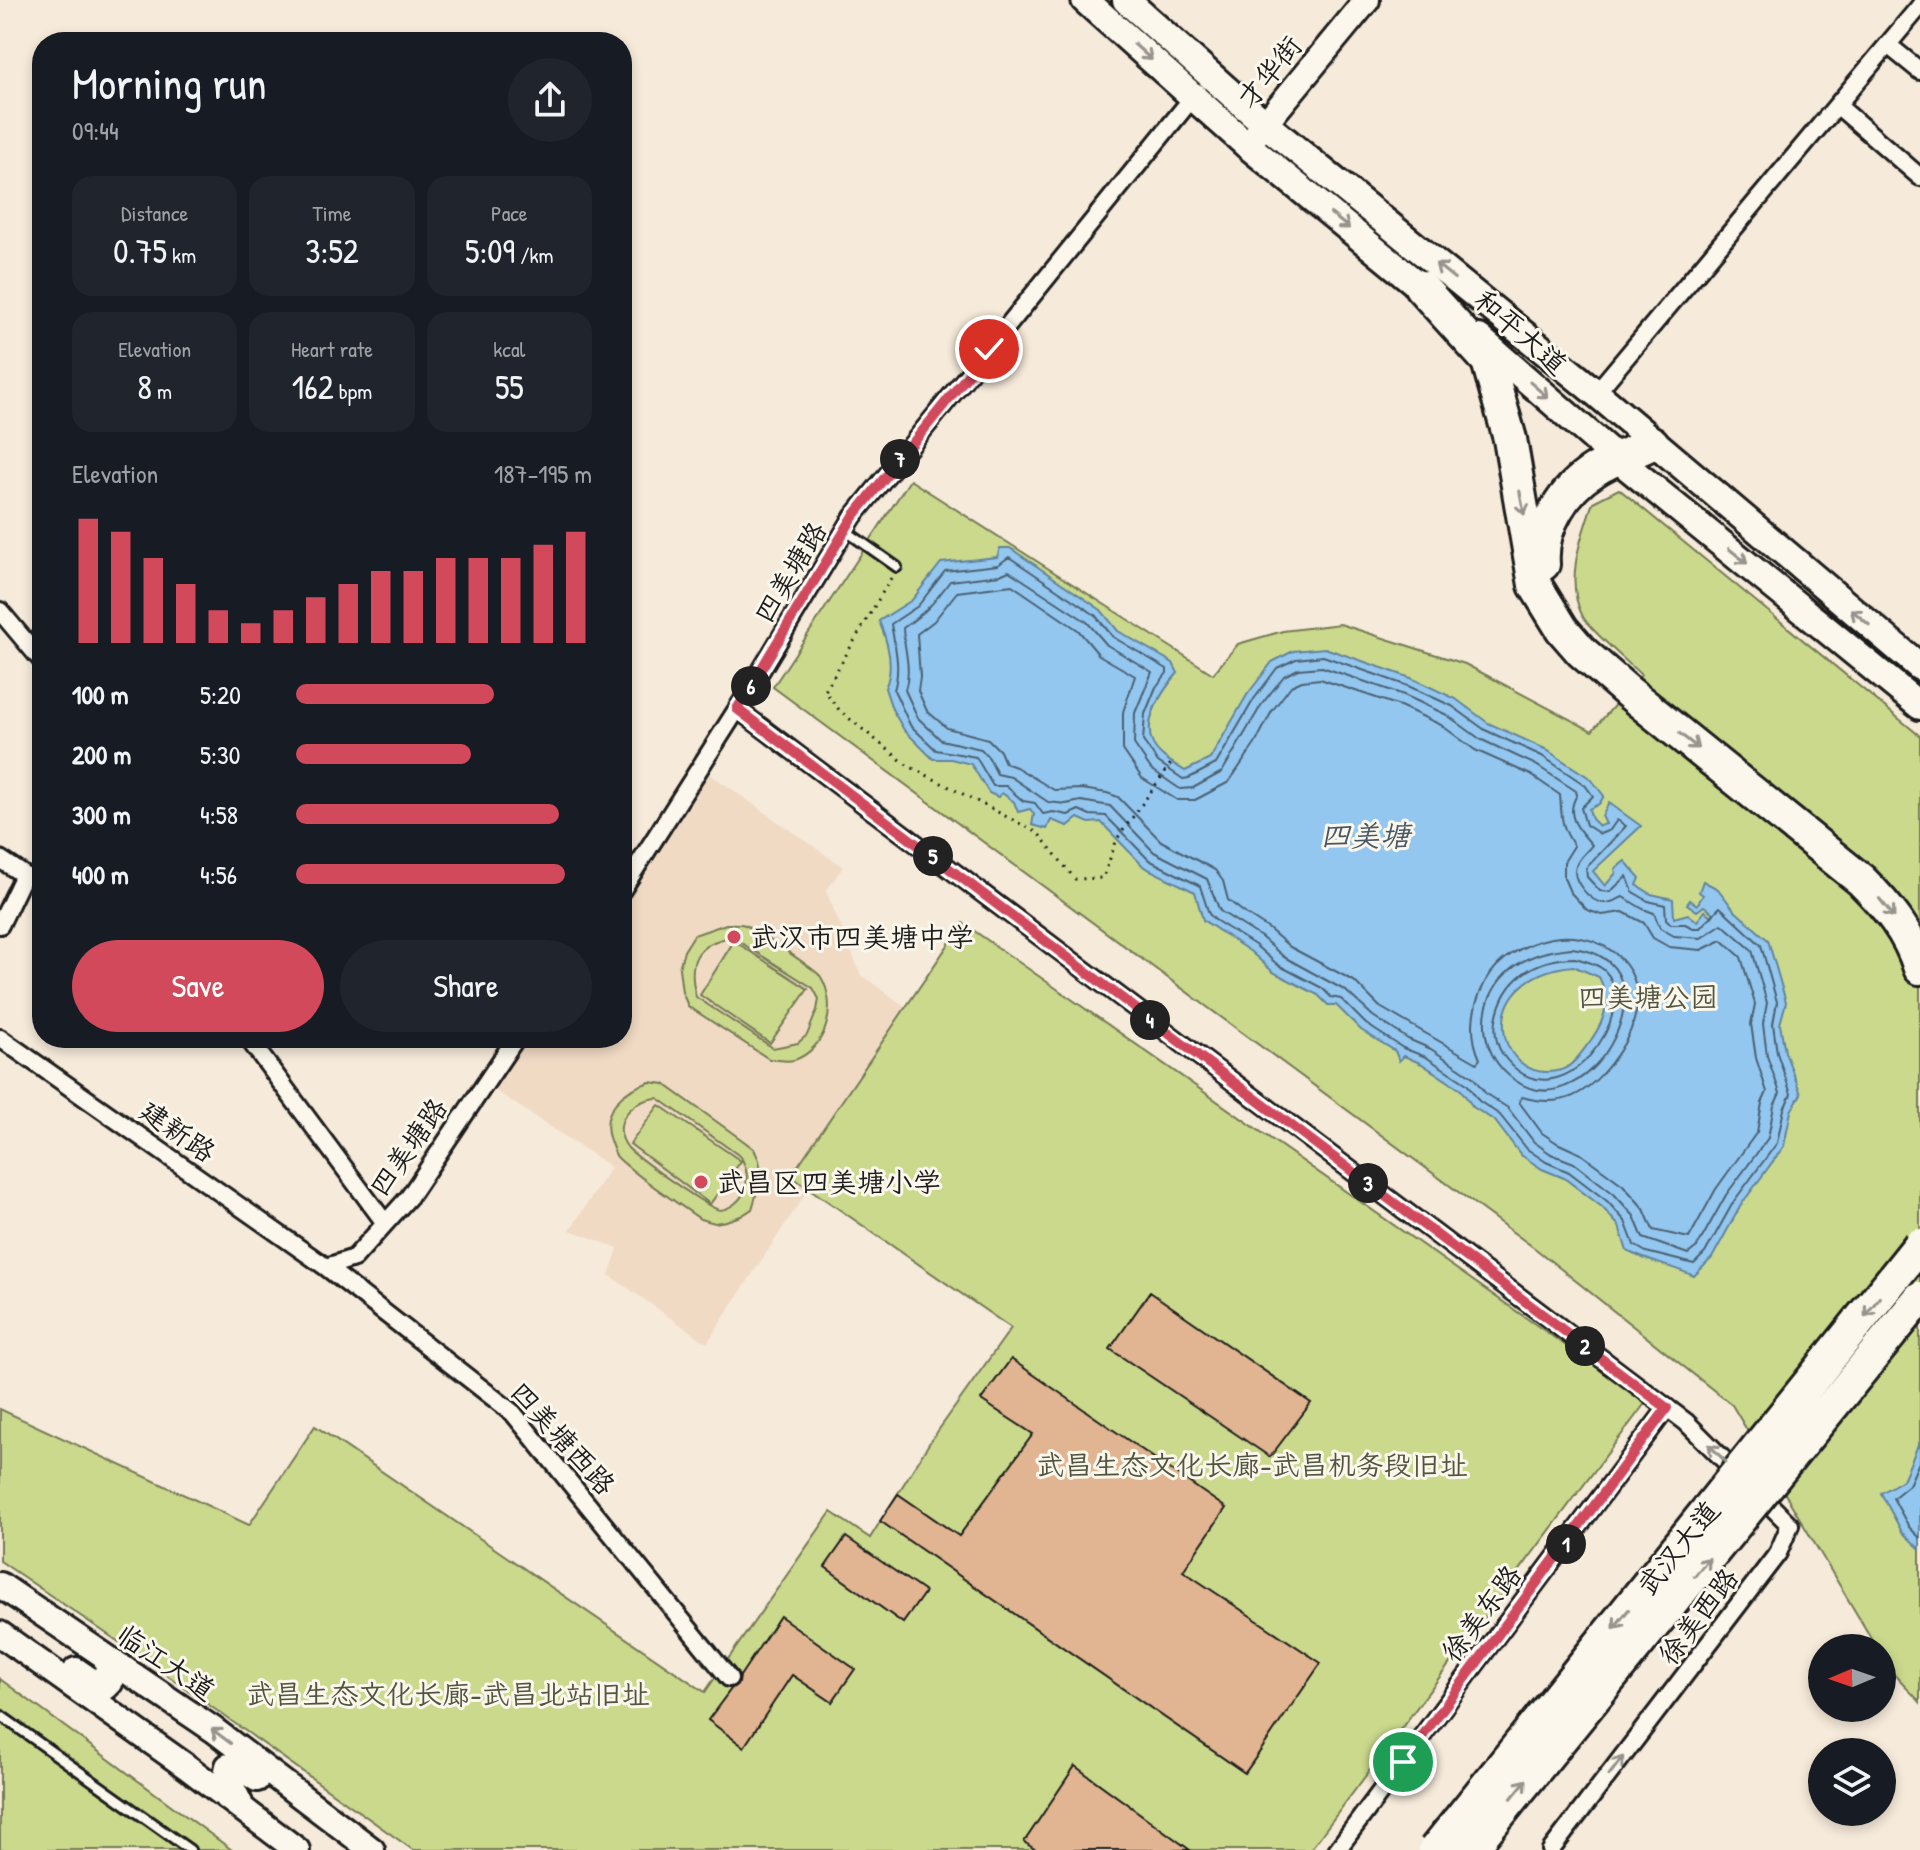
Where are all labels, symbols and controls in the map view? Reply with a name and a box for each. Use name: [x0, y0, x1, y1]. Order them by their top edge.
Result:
street label: 才华街: [1228, 27, 1310, 117]
one-way arrow: [1133, 43, 1153, 61]
text: Morning run: [72, 53, 267, 113]
button: share: [508, 58, 592, 142]
text: 09:44: [72, 113, 119, 148]
text: Distance: [121, 198, 188, 228]
text: Time: [313, 198, 351, 228]
text: Pace: [491, 198, 528, 228]
one-way arrow: [1330, 212, 1351, 230]
text: 0.75: [113, 228, 167, 274]
text: 3:52: [305, 228, 359, 274]
text: 5:09: [465, 228, 515, 274]
text: km: [167, 240, 196, 270]
text: /km: [515, 240, 554, 270]
one-way arrow: [1435, 262, 1456, 280]
street label: 和平大道: [1466, 281, 1576, 383]
pin: [955, 315, 1023, 383]
icon: check: [967, 327, 1011, 371]
text: Elevation: [118, 334, 191, 364]
text: Heart rate: [291, 334, 373, 364]
text: kcal: [493, 334, 525, 364]
text: 8: [137, 364, 152, 410]
text: 162: [292, 364, 334, 410]
text: 55: [495, 364, 524, 410]
text: m: [152, 376, 172, 406]
text: bpm: [334, 376, 372, 406]
one-way arrow: [1528, 381, 1548, 399]
pin: 7: [880, 439, 920, 479]
text: 7: [895, 444, 905, 474]
text: Elevation: [72, 456, 158, 491]
text: 187–195 m: [494, 456, 592, 491]
one-way arrow: [1516, 489, 1531, 515]
street label: 四美塘路: [745, 514, 835, 630]
one-way arrow: [1728, 547, 1748, 565]
one-way arrow: [1851, 608, 1871, 626]
pin: 6: [731, 666, 771, 706]
text: 6: [747, 671, 755, 701]
text: 100 m: [72, 677, 128, 712]
text: 5:20: [200, 677, 241, 712]
one-way arrow: [1678, 732, 1699, 750]
text: 200 m: [72, 737, 131, 772]
text: 5:30: [200, 737, 240, 772]
text: 300 m: [72, 797, 131, 832]
text: 4:58: [200, 797, 238, 832]
water label: 四美塘: [1320, 815, 1413, 855]
pin: 5: [913, 836, 953, 876]
text: 5: [928, 841, 938, 871]
text: 400 m: [72, 857, 129, 892]
text: 4:56: [200, 857, 237, 892]
one-way arrow: [1878, 898, 1896, 918]
place label: 武汉市四美塘中学: [750, 918, 974, 956]
marker: 武汉市四美塘中学: [725, 928, 743, 946]
button: Save: [72, 940, 324, 1032]
button: Share: [340, 940, 592, 1032]
park label: 四美塘公园: [1578, 978, 1718, 1016]
pin: 4: [1130, 1000, 1170, 1040]
text: 4: [1146, 1005, 1154, 1035]
street label: 四美塘路: [360, 1090, 456, 1204]
street label: 建新路: [133, 1091, 223, 1171]
place label: 武昌区四美塘小学: [717, 1163, 941, 1201]
pin: 3: [1348, 1163, 1388, 1203]
text: 3: [1363, 1168, 1373, 1198]
marker: 武昌区四美塘小学: [692, 1173, 710, 1191]
one-way arrow: [1864, 1296, 1881, 1317]
pin: 2: [1565, 1326, 1605, 1366]
text: 2: [1580, 1331, 1590, 1361]
street label: 四美塘西路: [502, 1373, 624, 1503]
one-way arrow: [1708, 1444, 1727, 1463]
park label: 武昌生态文化长廊-武昌机务段旧址: [1036, 1446, 1468, 1484]
street label: 武汉大道: [1628, 1493, 1728, 1603]
pin: 1: [1546, 1524, 1586, 1564]
text: 1: [1562, 1529, 1570, 1559]
street label: 徐美东路: [1432, 1557, 1530, 1669]
one-way arrow: [1693, 1557, 1711, 1578]
street label: 徐美西路: [1649, 1560, 1747, 1672]
one-way arrow: [1613, 1608, 1630, 1629]
street label: 临江大道: [109, 1615, 223, 1709]
north arrow: [1808, 1634, 1896, 1722]
map controls: [1808, 1634, 1896, 1826]
park label: 武昌生态文化长廊-武昌北站旧址: [246, 1675, 650, 1713]
one-way arrow: [211, 1727, 232, 1744]
pin: [1369, 1728, 1437, 1796]
button: layers: [1808, 1738, 1896, 1826]
icon: arrive: [1381, 1740, 1425, 1784]
one-way arrow: [1607, 1756, 1624, 1777]
one-way arrow: [1510, 1780, 1528, 1800]

